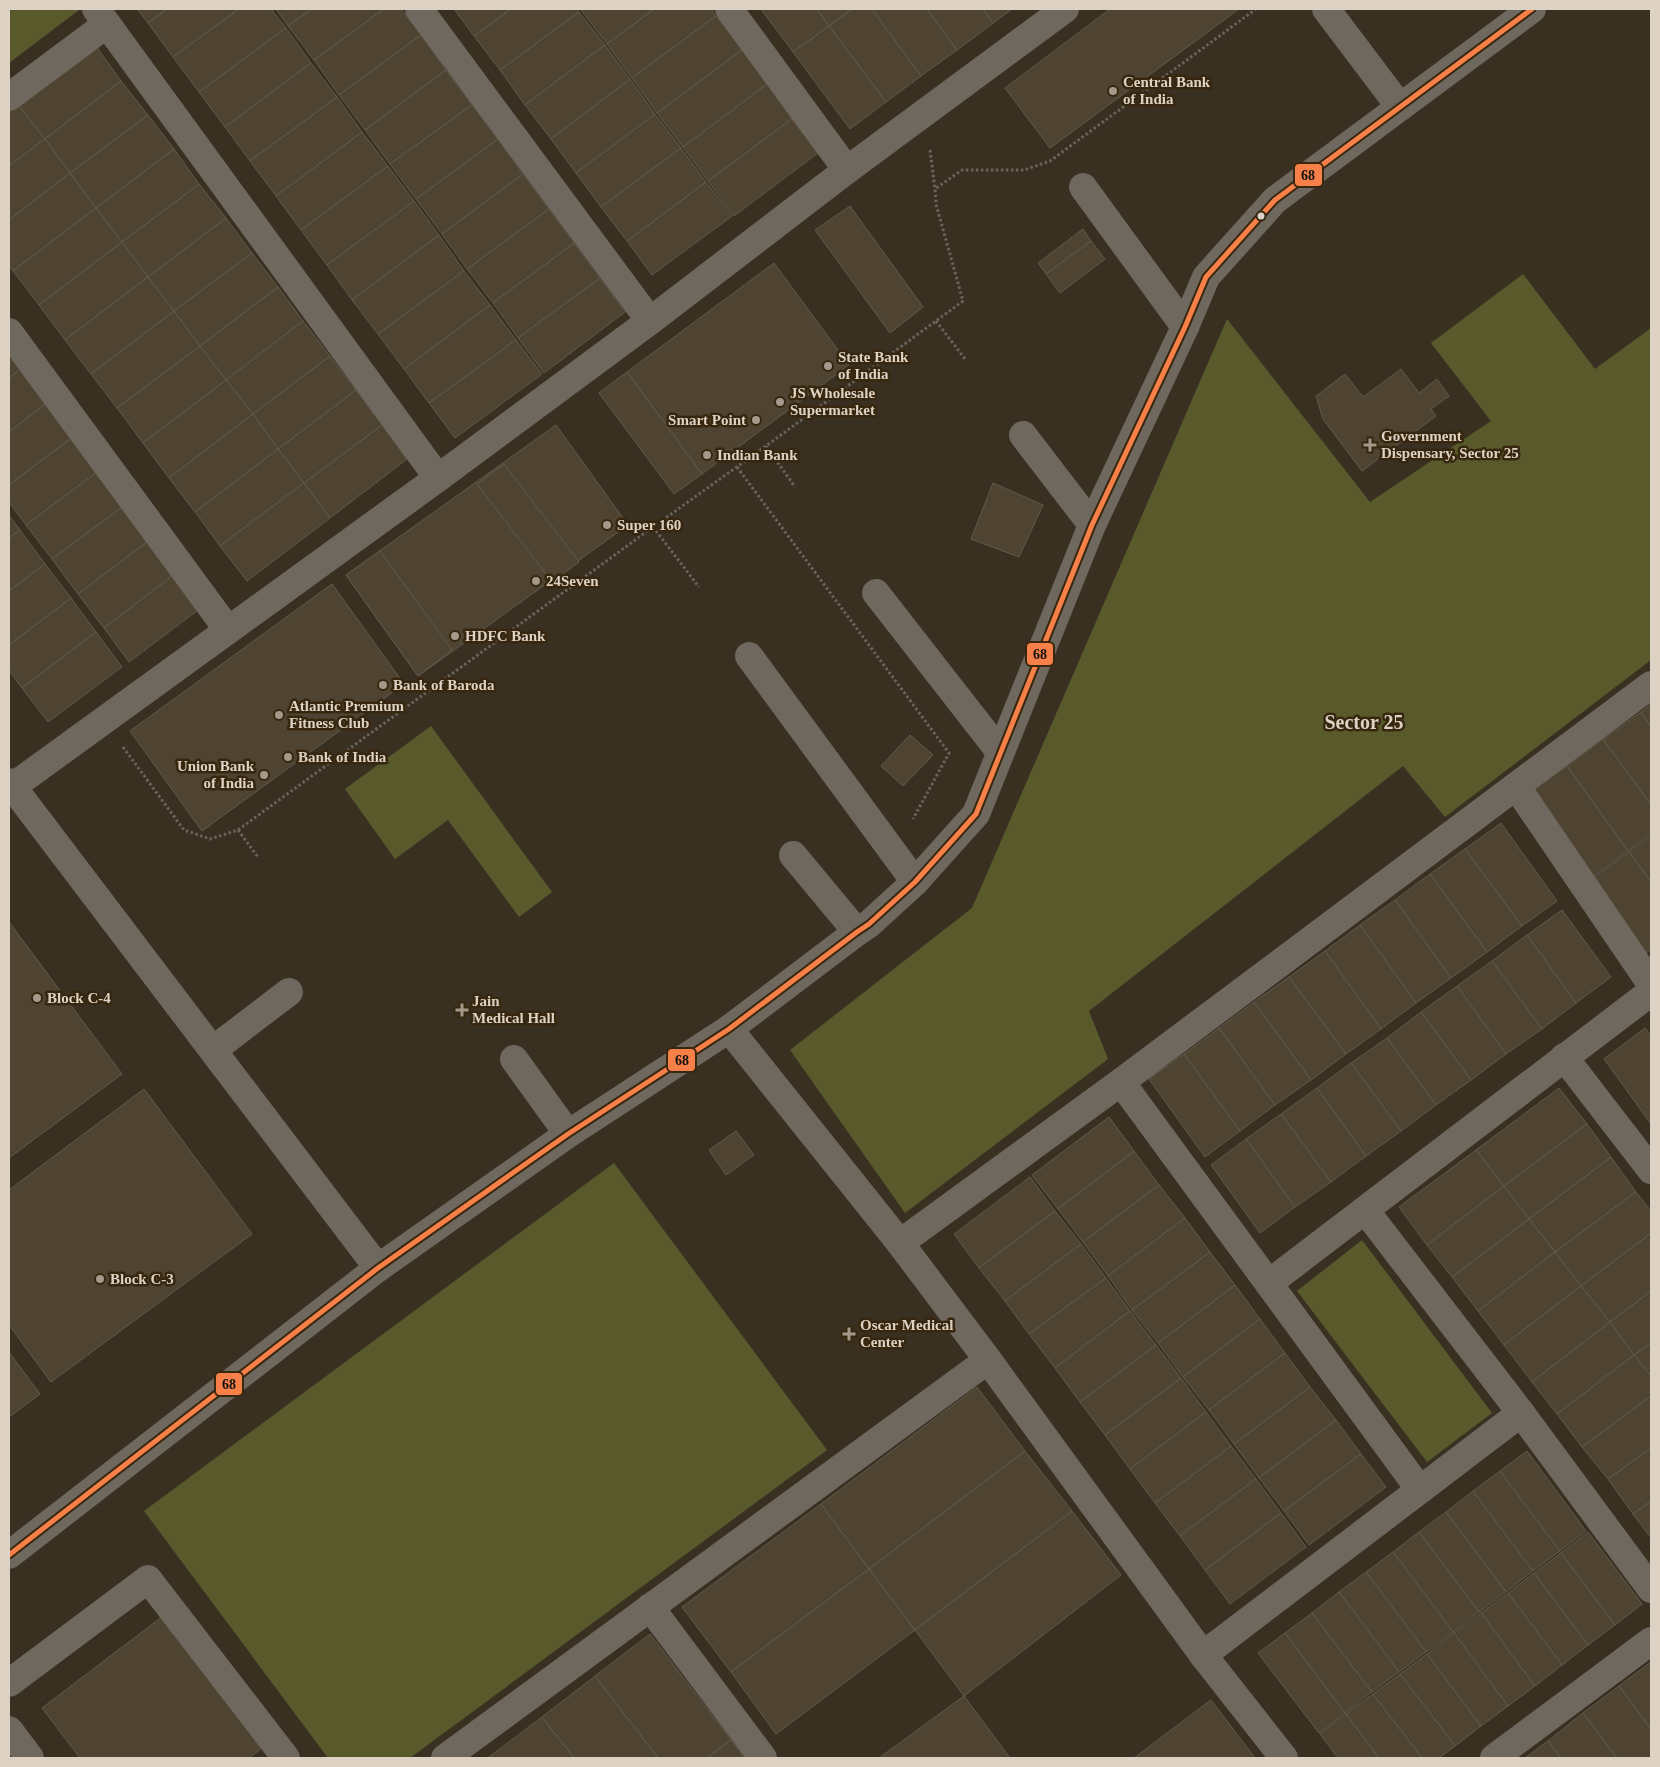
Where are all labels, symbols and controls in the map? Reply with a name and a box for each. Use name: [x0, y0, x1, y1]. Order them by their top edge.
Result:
place label: Central Bank of India: [1123, 74, 1211, 107]
marker: Central Bank of India: [1107, 85, 1119, 97]
line badge: 68: [1294, 163, 1323, 187]
text: 68: [1301, 168, 1315, 183]
unlabelled marker: [1256, 211, 1266, 221]
place label: State Bank of India: [838, 349, 909, 382]
marker: State Bank of India: [822, 360, 834, 372]
place label: JS Wholesale Supermarket: [790, 385, 875, 418]
marker: JS Wholesale Supermarket: [774, 396, 786, 408]
place label: Smart Point: [668, 412, 746, 428]
marker: Smart Point: [750, 414, 762, 426]
place label: Government Dispensary, Sector 25: [1381, 428, 1519, 461]
marker: Government Dispensary, Sector 25: [1363, 438, 1377, 452]
place label: Indian Bank: [717, 447, 798, 463]
marker: Indian Bank: [701, 449, 713, 461]
place label: Super 160: [617, 517, 681, 533]
marker: Super 160: [601, 519, 613, 531]
place label: 24Seven: [546, 573, 599, 589]
marker: 24Seven: [530, 575, 542, 587]
place label: HDFC Bank: [465, 628, 546, 644]
marker: HDFC Bank: [449, 630, 461, 642]
line badge: 68: [1026, 642, 1054, 666]
text: 68: [1033, 647, 1047, 662]
place label: Bank of Baroda: [393, 677, 495, 693]
marker: Bank of Baroda: [377, 679, 389, 691]
place label: Atlantic Premium Fitness Club: [289, 698, 405, 731]
marker: Atlantic Premium Fitness Club: [273, 709, 285, 721]
district label: Sector 25: [1324, 711, 1404, 733]
place label: Bank of India: [298, 749, 387, 765]
marker: Bank of India: [282, 751, 294, 763]
place label: Union Bank of India: [177, 758, 255, 791]
marker: Union Bank of India: [258, 769, 270, 781]
place label: Block C-4: [47, 990, 111, 1006]
marker: Block C-4: [31, 992, 43, 1004]
place label: Jain Medical Hall: [472, 993, 555, 1026]
marker: Jain Medical Hall: [456, 1004, 468, 1016]
line badge: 68: [667, 1048, 696, 1072]
text: 68: [675, 1053, 689, 1068]
place label: Block C-3: [110, 1271, 174, 1287]
marker: Block C-3: [94, 1273, 106, 1285]
place label: Oscar Medical Center: [860, 1317, 953, 1350]
marker: Oscar Medical Center: [842, 1327, 856, 1341]
line badge: 68: [215, 1372, 243, 1396]
text: 68: [222, 1377, 236, 1392]

